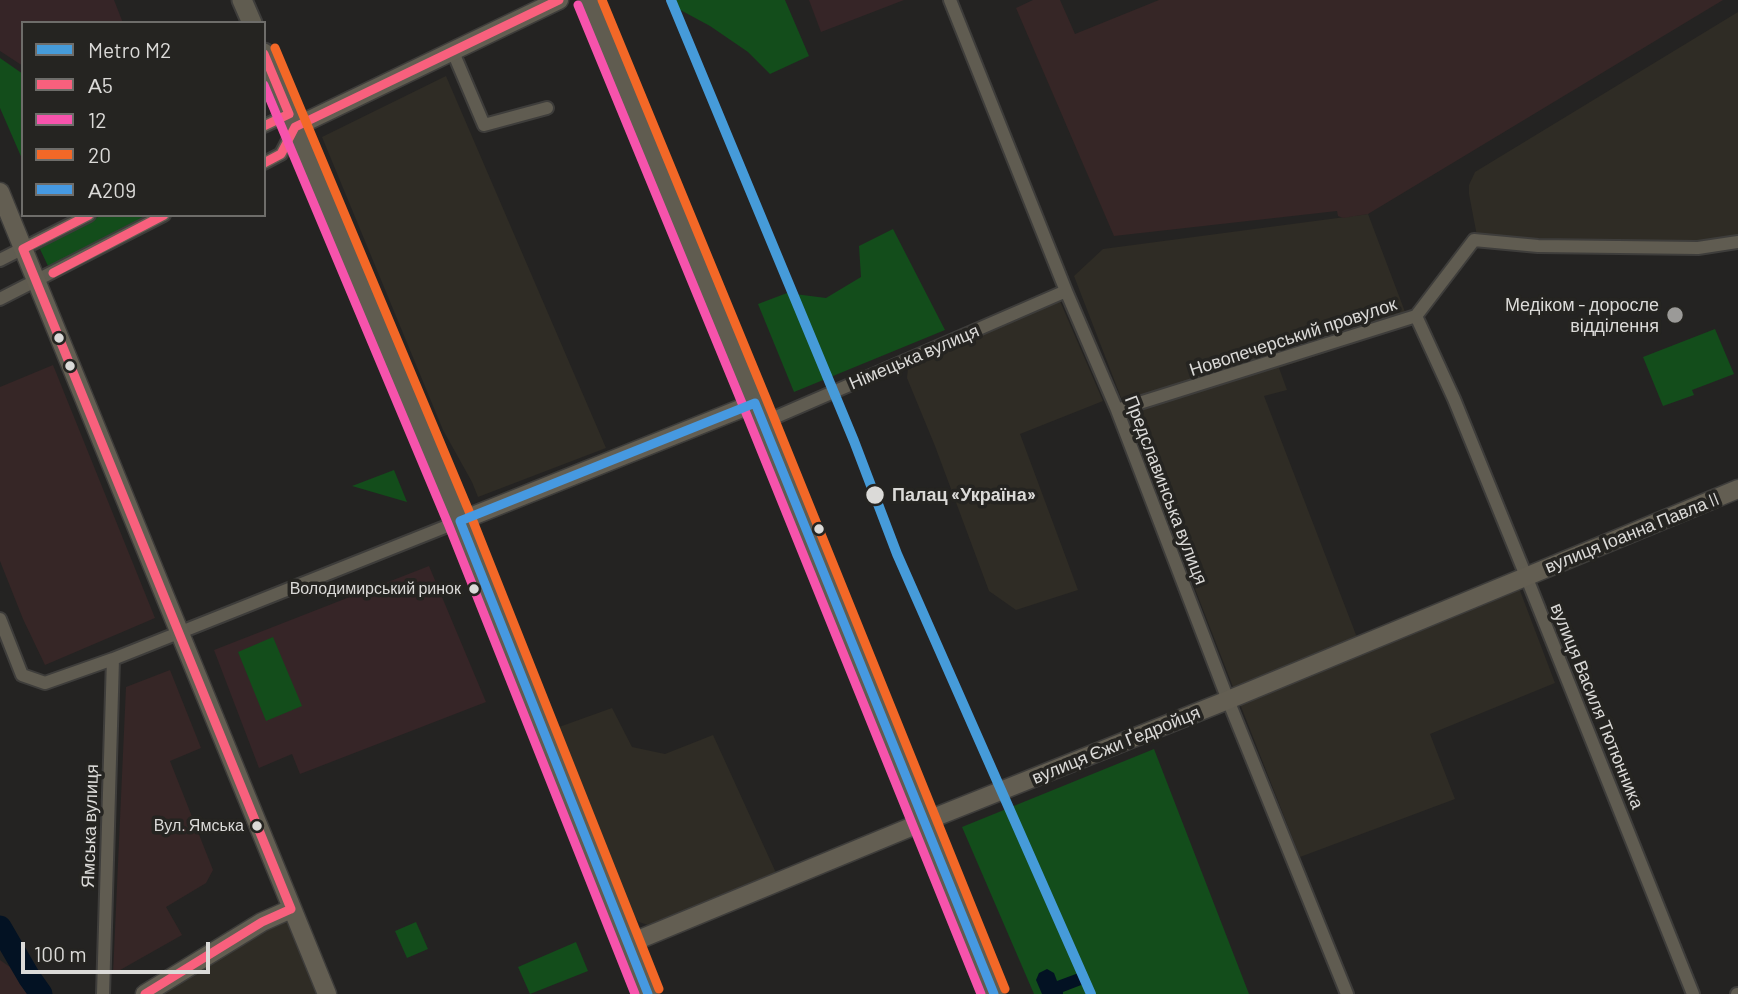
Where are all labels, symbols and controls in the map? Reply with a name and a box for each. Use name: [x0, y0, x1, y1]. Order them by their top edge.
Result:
legend: [21, 21, 266, 217]
text: Metro M2: [88, 37, 171, 62]
text: А5: [88, 72, 113, 97]
text: 12: [88, 107, 107, 132]
text: 20: [88, 142, 111, 167]
text: А209: [88, 177, 136, 202]
street label: Новопечерський провулок: [1186, 293, 1400, 381]
place label: Медіком - доросле відділення: [1505, 294, 1659, 336]
marker: Медіком - доросле відділення: [1665, 305, 1685, 325]
street label: Німецька вулиця: [846, 320, 982, 394]
unlabelled marker: [52, 331, 66, 345]
unlabelled marker: [63, 359, 77, 373]
street label: Предславинська вулиця: [1120, 392, 1212, 588]
marker: Палац «Україна»: [864, 484, 886, 506]
place label: Палац «Україна»: [892, 484, 1036, 506]
street label: вулиця Іоанна Павла II: [1542, 488, 1722, 578]
unlabelled marker: [812, 522, 826, 536]
place label: Володимирський ринок: [290, 579, 461, 599]
marker: Володимирський ринок: [467, 582, 481, 596]
street label: вулиця Василя Тютюнника: [1546, 600, 1648, 812]
street label: вулиця Єжи Ґедройця: [1029, 701, 1203, 789]
street label: Ямська вулиця: [77, 764, 103, 888]
place label: Вул. Ямська: [154, 816, 244, 836]
marker: Вул. Ямська: [250, 819, 264, 833]
scale bar: [24, 928, 214, 972]
text: 100 m: [34, 941, 87, 966]

